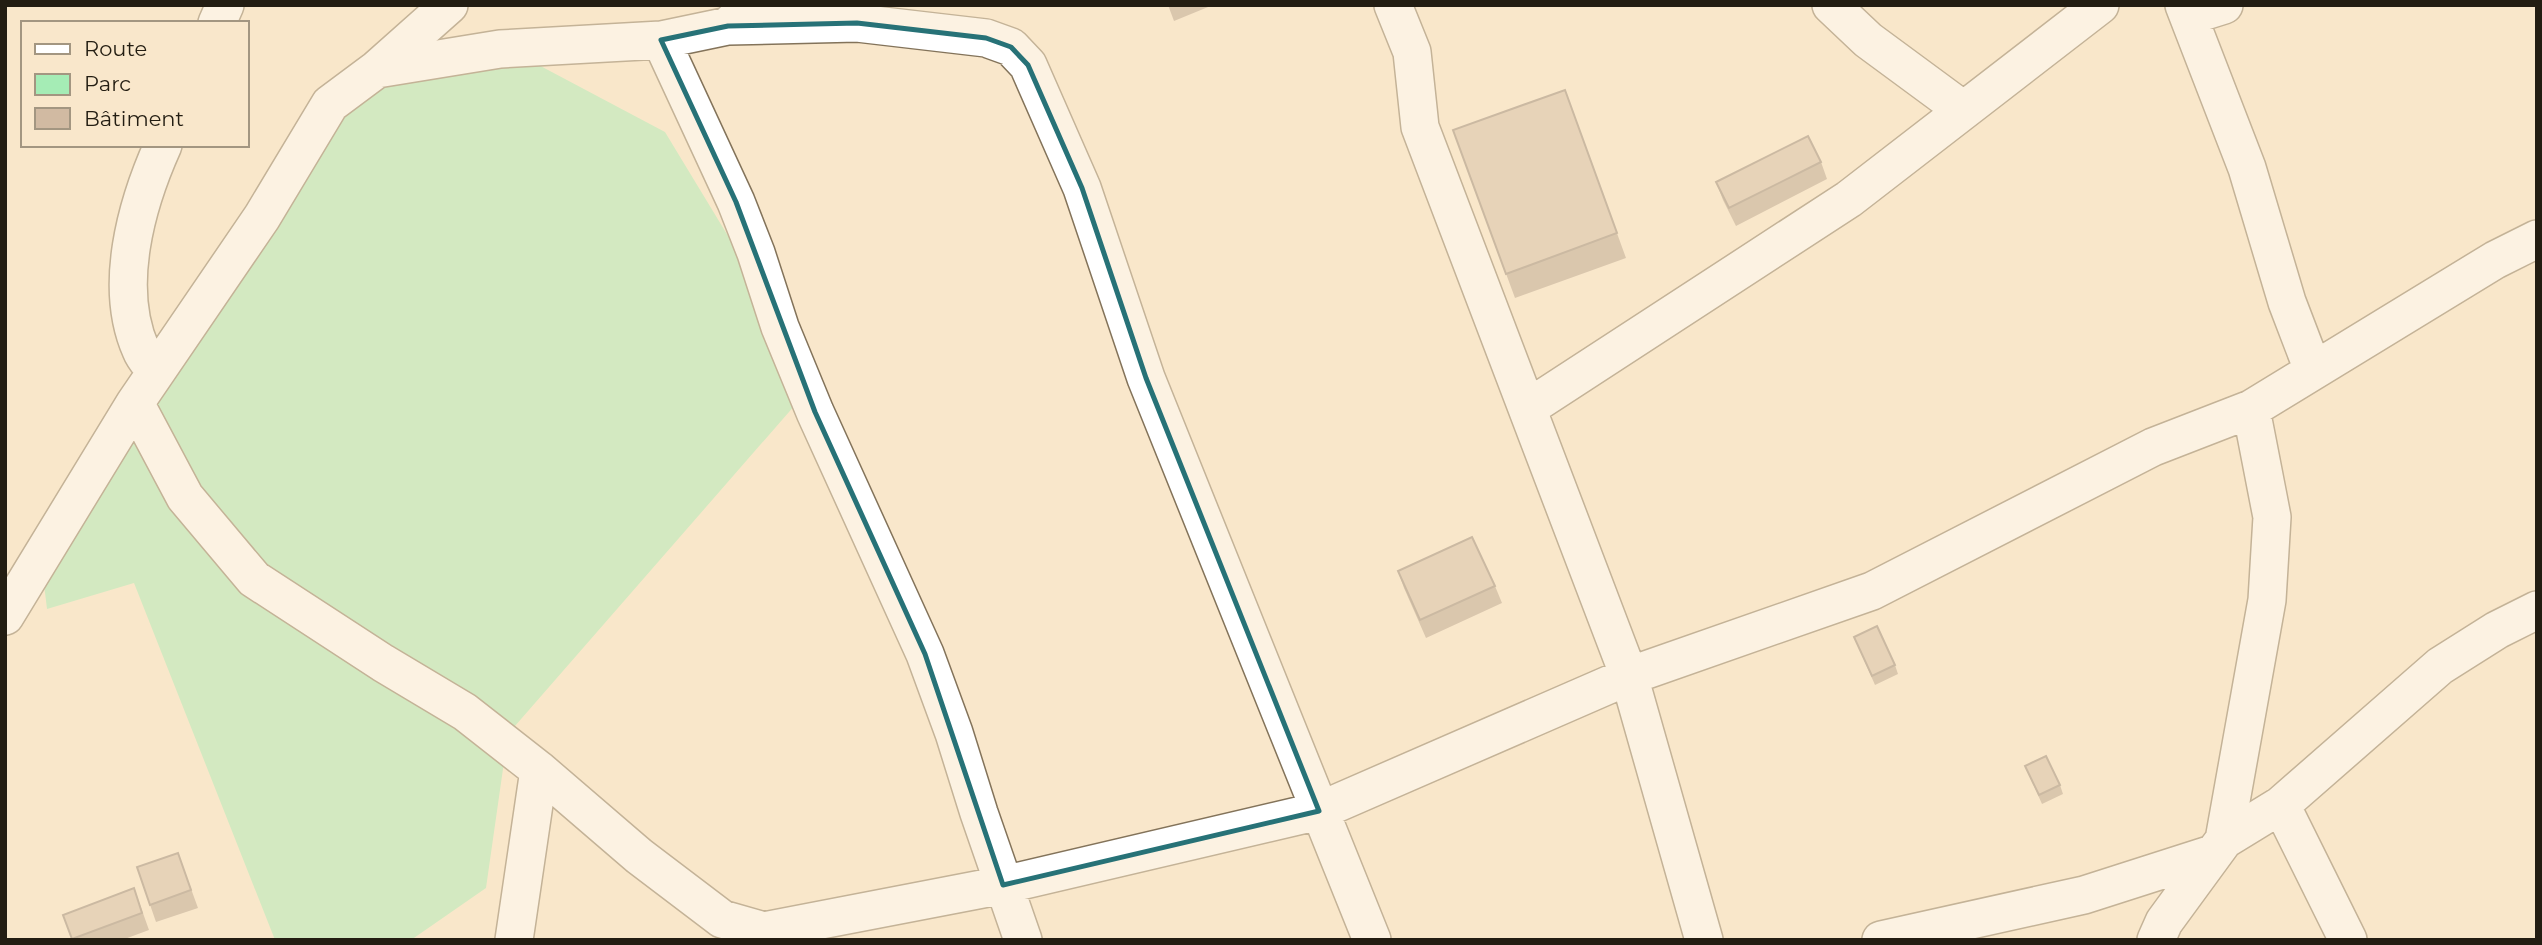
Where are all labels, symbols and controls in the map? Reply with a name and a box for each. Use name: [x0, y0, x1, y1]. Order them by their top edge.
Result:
legend: [21, 21, 248, 147]
text: Route: [84, 36, 147, 61]
text: Parc: [84, 71, 131, 96]
text: Bâtiment: [84, 106, 184, 131]

